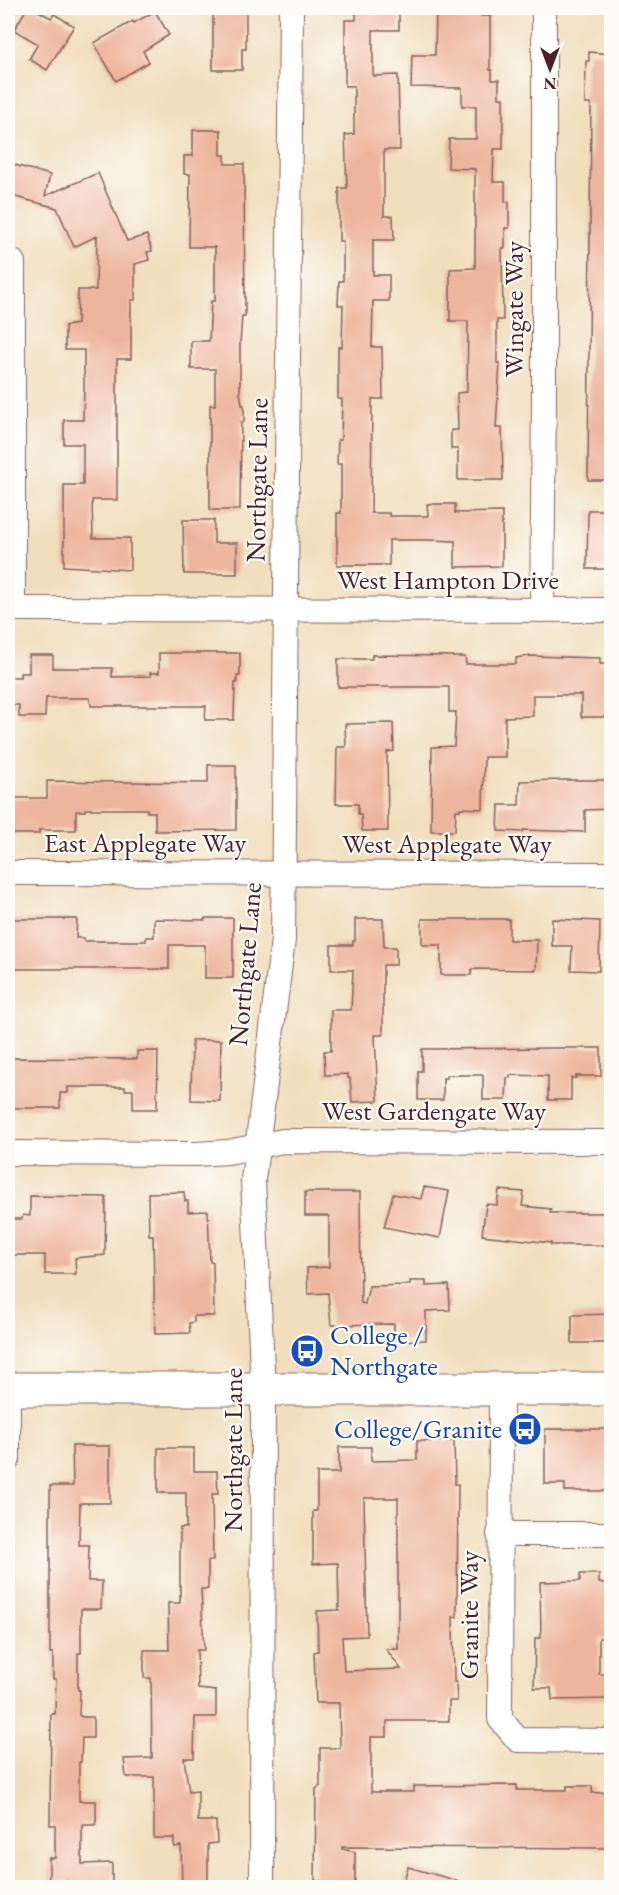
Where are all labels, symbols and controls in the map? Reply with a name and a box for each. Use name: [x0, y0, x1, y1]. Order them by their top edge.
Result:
north arrow: [520, 39, 580, 99]
text: N: [543, 73, 556, 94]
street label: Wingate Way: [496, 241, 531, 377]
street label: Northgate Lane: [238, 397, 275, 562]
street label: West Hampton Drive: [337, 562, 559, 597]
street label: East Applegate Way: [44, 825, 246, 860]
street label: West Applegate Way: [342, 826, 552, 861]
street label: Northgate Lane: [220, 881, 269, 1047]
street label: West Gardengate Way: [322, 1093, 546, 1128]
place label: College / Northgate: [330, 1317, 438, 1383]
bus stop icon: College / Northgate: [289, 1333, 325, 1369]
street label: Northgate Lane: [215, 1368, 250, 1532]
place label: College/Granite: [334, 1411, 502, 1446]
bus stop icon: College/Granite: [507, 1411, 543, 1447]
street label: Granite Way: [451, 1550, 486, 1680]

